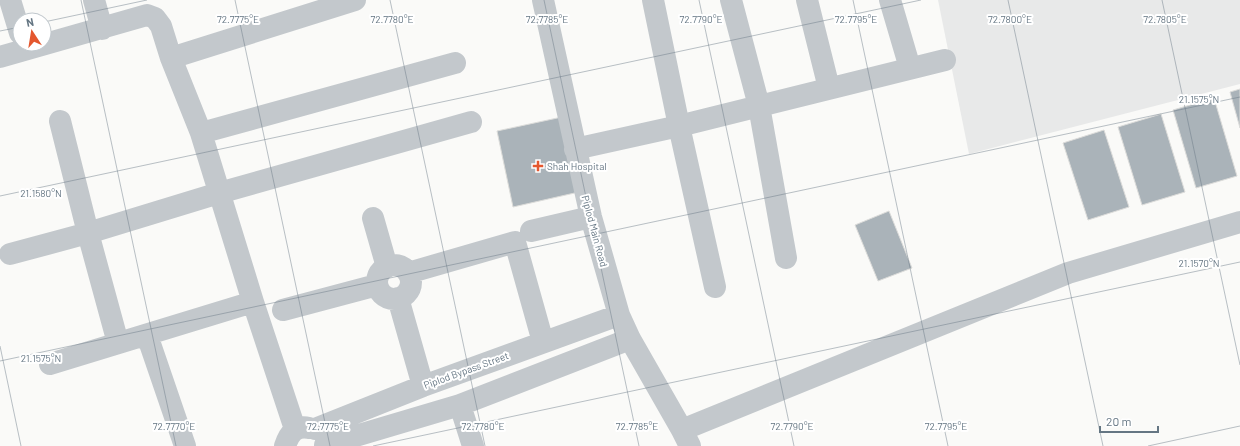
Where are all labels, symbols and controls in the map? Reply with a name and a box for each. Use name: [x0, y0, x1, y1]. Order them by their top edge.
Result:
north arrow: [12, 12, 52, 52]
text: 72.7775°E: [217, 13, 259, 25]
text: 72.7780°E: [370, 13, 414, 25]
text: 72.7785°E: [526, 13, 568, 25]
text: 72.7790°E: [679, 13, 723, 25]
text: 72.7795°E: [835, 13, 877, 25]
text: 72.7800°E: [988, 13, 1032, 25]
text: 72.7805°E: [1143, 13, 1187, 25]
text: N: [25, 15, 35, 29]
text: 21.1575°N: [1179, 93, 1219, 105]
marker: Shah Hospital: [532, 160, 544, 172]
place label: Shah Hospital: [547, 160, 607, 172]
text: 21.1580°N: [20, 187, 62, 199]
street label: Piplod Main Road: [580, 194, 610, 268]
text: 21.1570°N: [1178, 257, 1220, 269]
street label: Piplod Bypass Street: [422, 349, 510, 391]
text: 21.1575°N: [21, 352, 61, 364]
scale bar: [1100, 408, 1158, 434]
text: 20 m: [1106, 414, 1132, 428]
text: 72.7770°E: [153, 420, 195, 432]
text: 72.7775°E: [307, 420, 349, 432]
text: 72.7780°E: [461, 420, 505, 432]
text: 72.7785°E: [616, 420, 658, 432]
text: 72.7790°E: [770, 420, 814, 432]
text: 72.7795°E: [925, 420, 967, 432]

